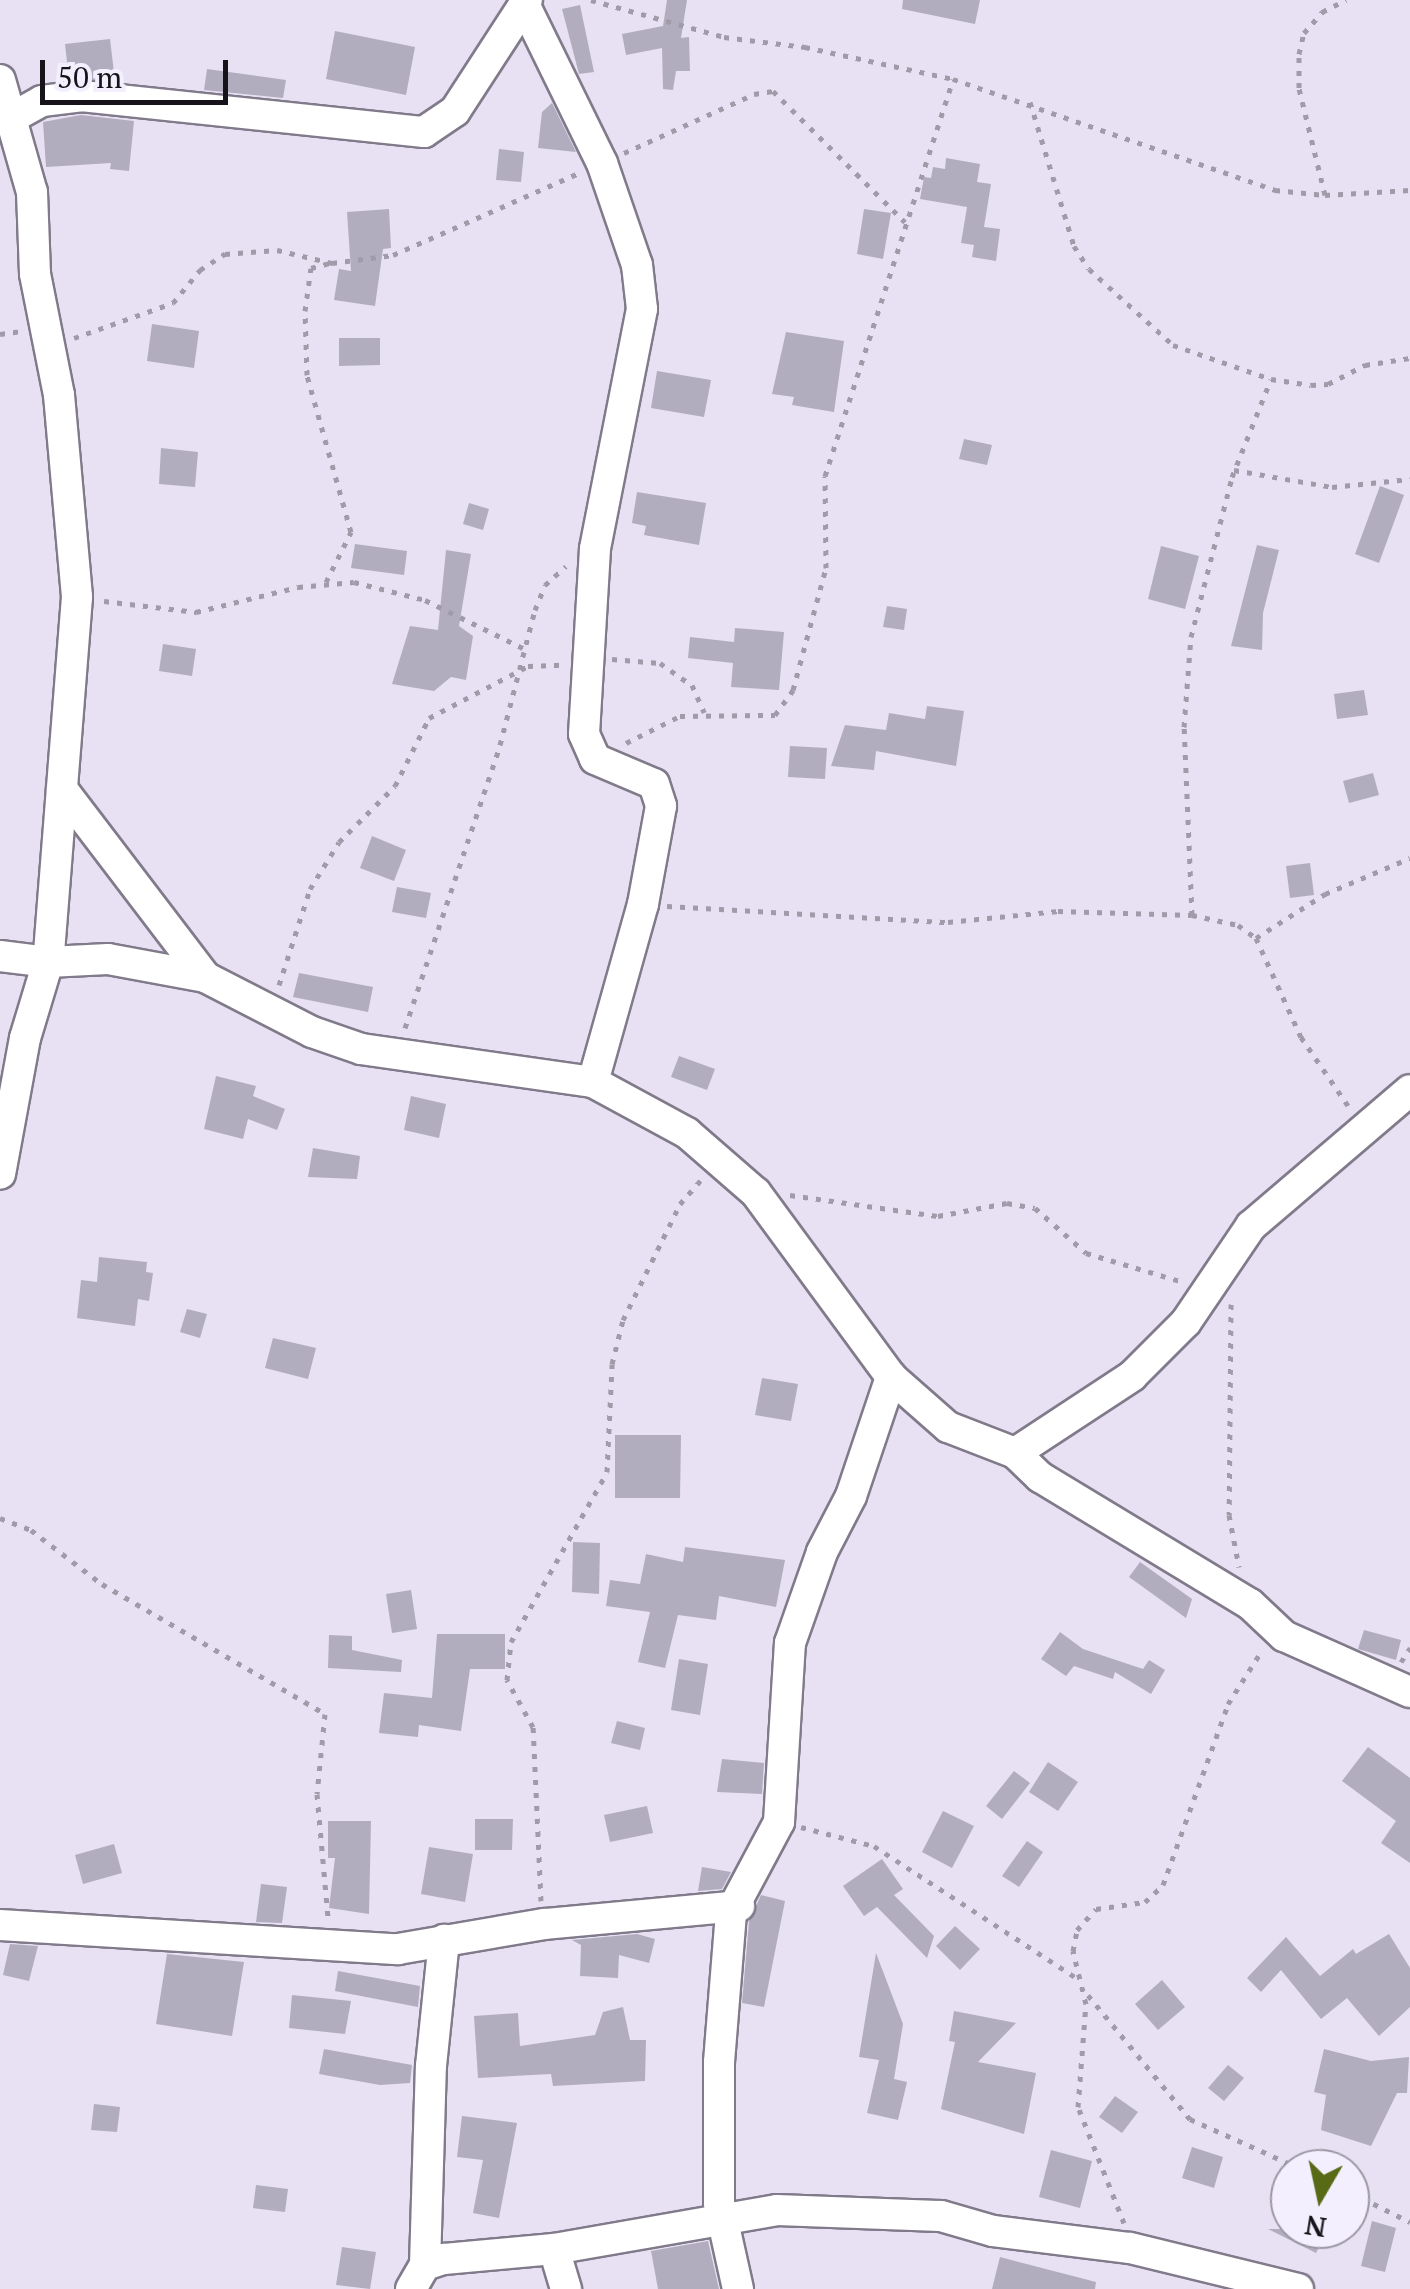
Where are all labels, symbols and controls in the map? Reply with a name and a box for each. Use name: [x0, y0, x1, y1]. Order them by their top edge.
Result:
scale bar: [45, 40, 232, 102]
text: 50 m: [57, 57, 122, 97]
north arrow: [1270, 2149, 1370, 2249]
text: N: [1302, 2207, 1329, 2247]

